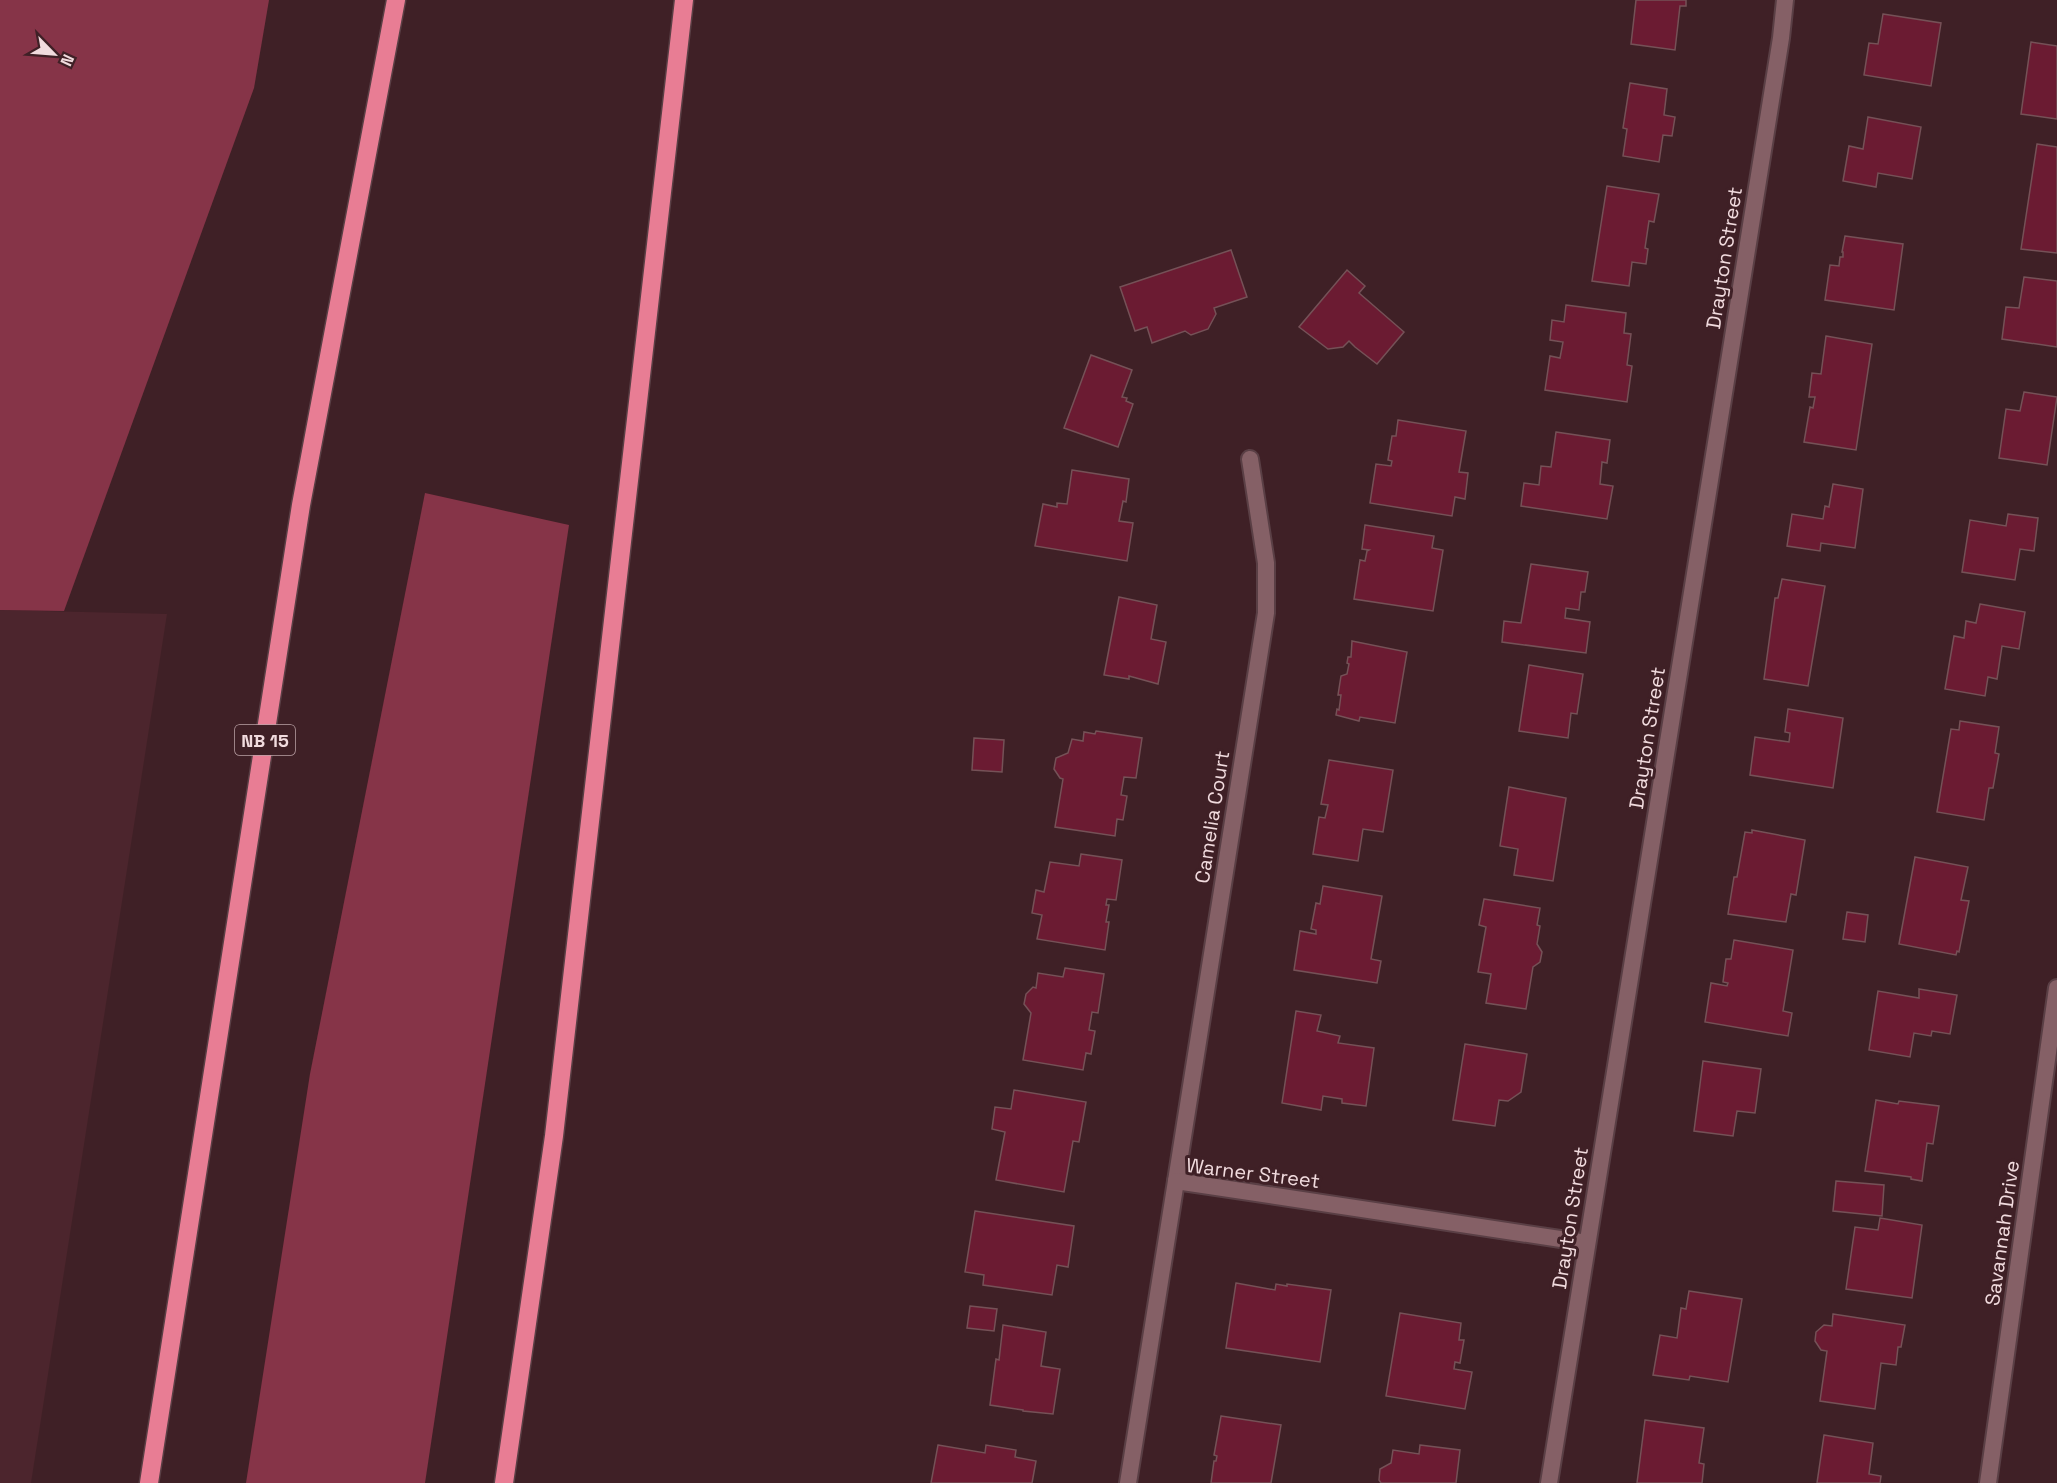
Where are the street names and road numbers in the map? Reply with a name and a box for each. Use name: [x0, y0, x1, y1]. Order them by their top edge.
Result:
street label: Drayton Street: [1700, 185, 1748, 331]
street label: Drayton Street: [1623, 665, 1671, 811]
road number: NB 15: [235, 725, 295, 755]
street label: Camelia Court: [1189, 749, 1235, 885]
street label: Drayton Street: [1546, 1145, 1594, 1291]
street label: Warner Street: [1185, 1152, 1321, 1194]
street label: Savannah Drive: [1979, 1159, 2025, 1307]

